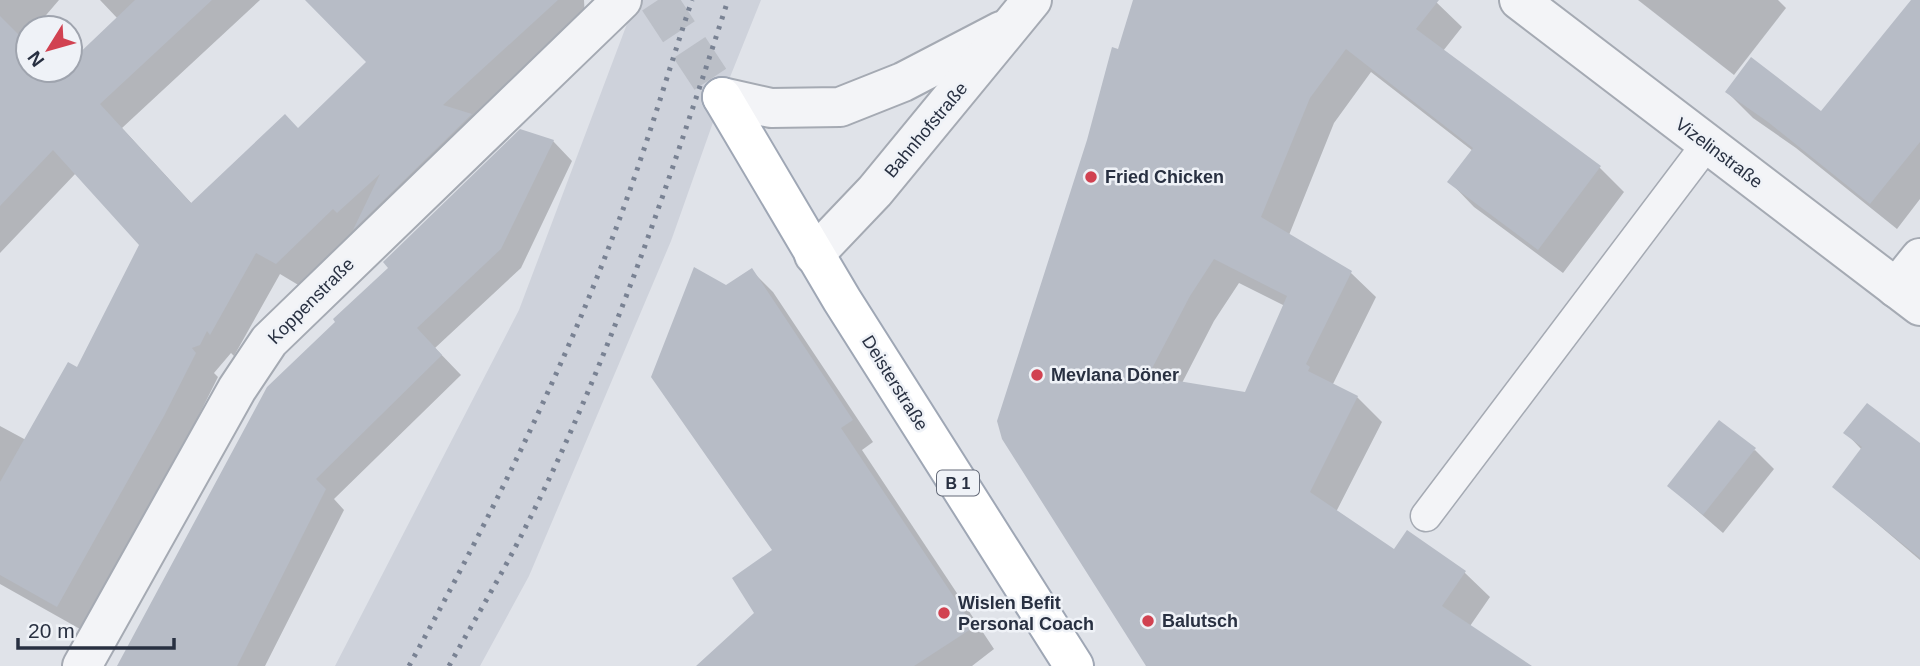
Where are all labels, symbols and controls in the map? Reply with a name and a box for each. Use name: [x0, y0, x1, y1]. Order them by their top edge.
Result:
north arrow: [14, 14, 84, 84]
text: N: [23, 47, 48, 71]
street label: Bahnhofstraße: [880, 78, 972, 182]
street label: Vizelinstraße: [1672, 114, 1766, 192]
place label: Fried Chicken: [1105, 167, 1224, 187]
marker: Fried Chicken: [1083, 169, 1099, 185]
street label: Koppenstraße: [264, 254, 358, 348]
street label: Deisterstraße: [858, 332, 932, 434]
place label: Mevlana Döner: [1051, 365, 1179, 385]
marker: Mevlana Döner: [1029, 367, 1045, 383]
road number: B 1: [937, 470, 979, 496]
place label: Wislen Befit Personal Coach: [958, 593, 1094, 634]
marker: Wislen Befit Personal Coach: [936, 605, 952, 621]
scale bar: [18, 606, 173, 650]
place label: Balutsch: [1162, 611, 1238, 631]
marker: Balutsch: [1140, 613, 1156, 629]
text: 20 m: [28, 619, 75, 642]

